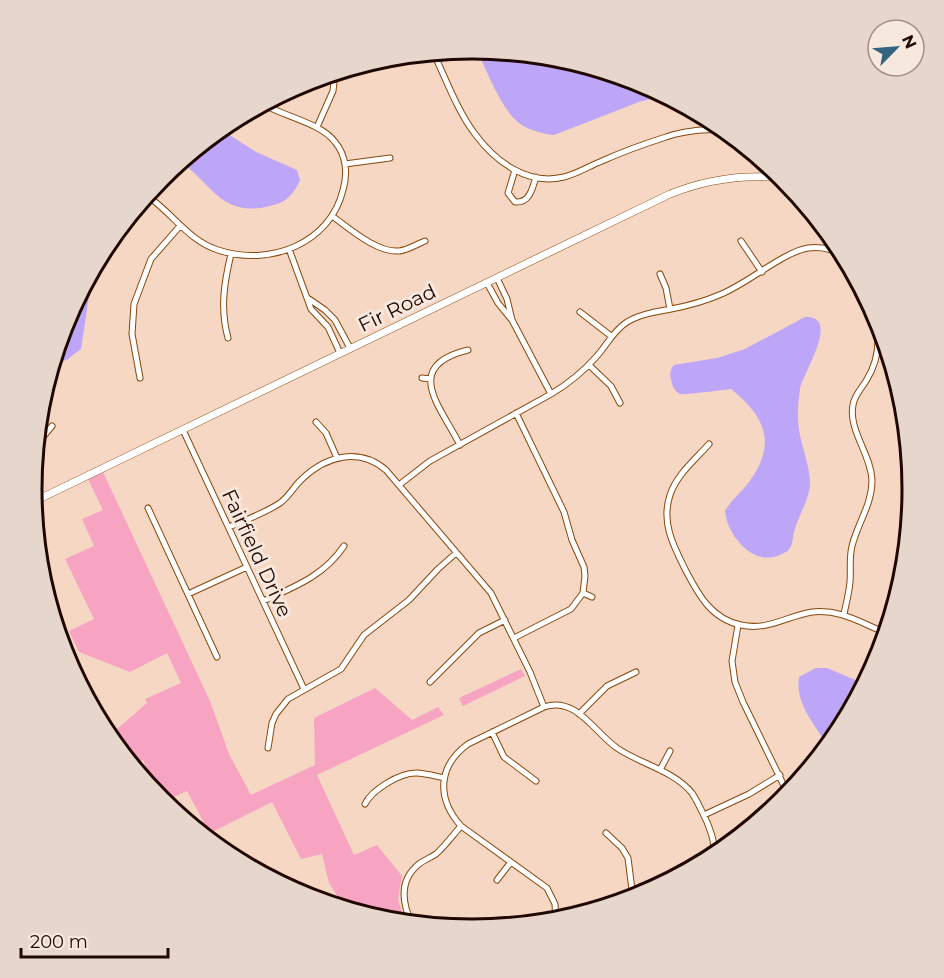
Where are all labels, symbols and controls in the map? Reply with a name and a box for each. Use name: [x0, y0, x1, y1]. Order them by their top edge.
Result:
north arrow: [866, 18, 926, 78]
text: N: [898, 32, 920, 52]
street label: Fir Road: [354, 279, 440, 337]
street label: Fairfield Drive: [217, 485, 297, 621]
scale bar: [21, 921, 168, 959]
text: 200 m: [30, 931, 88, 953]

